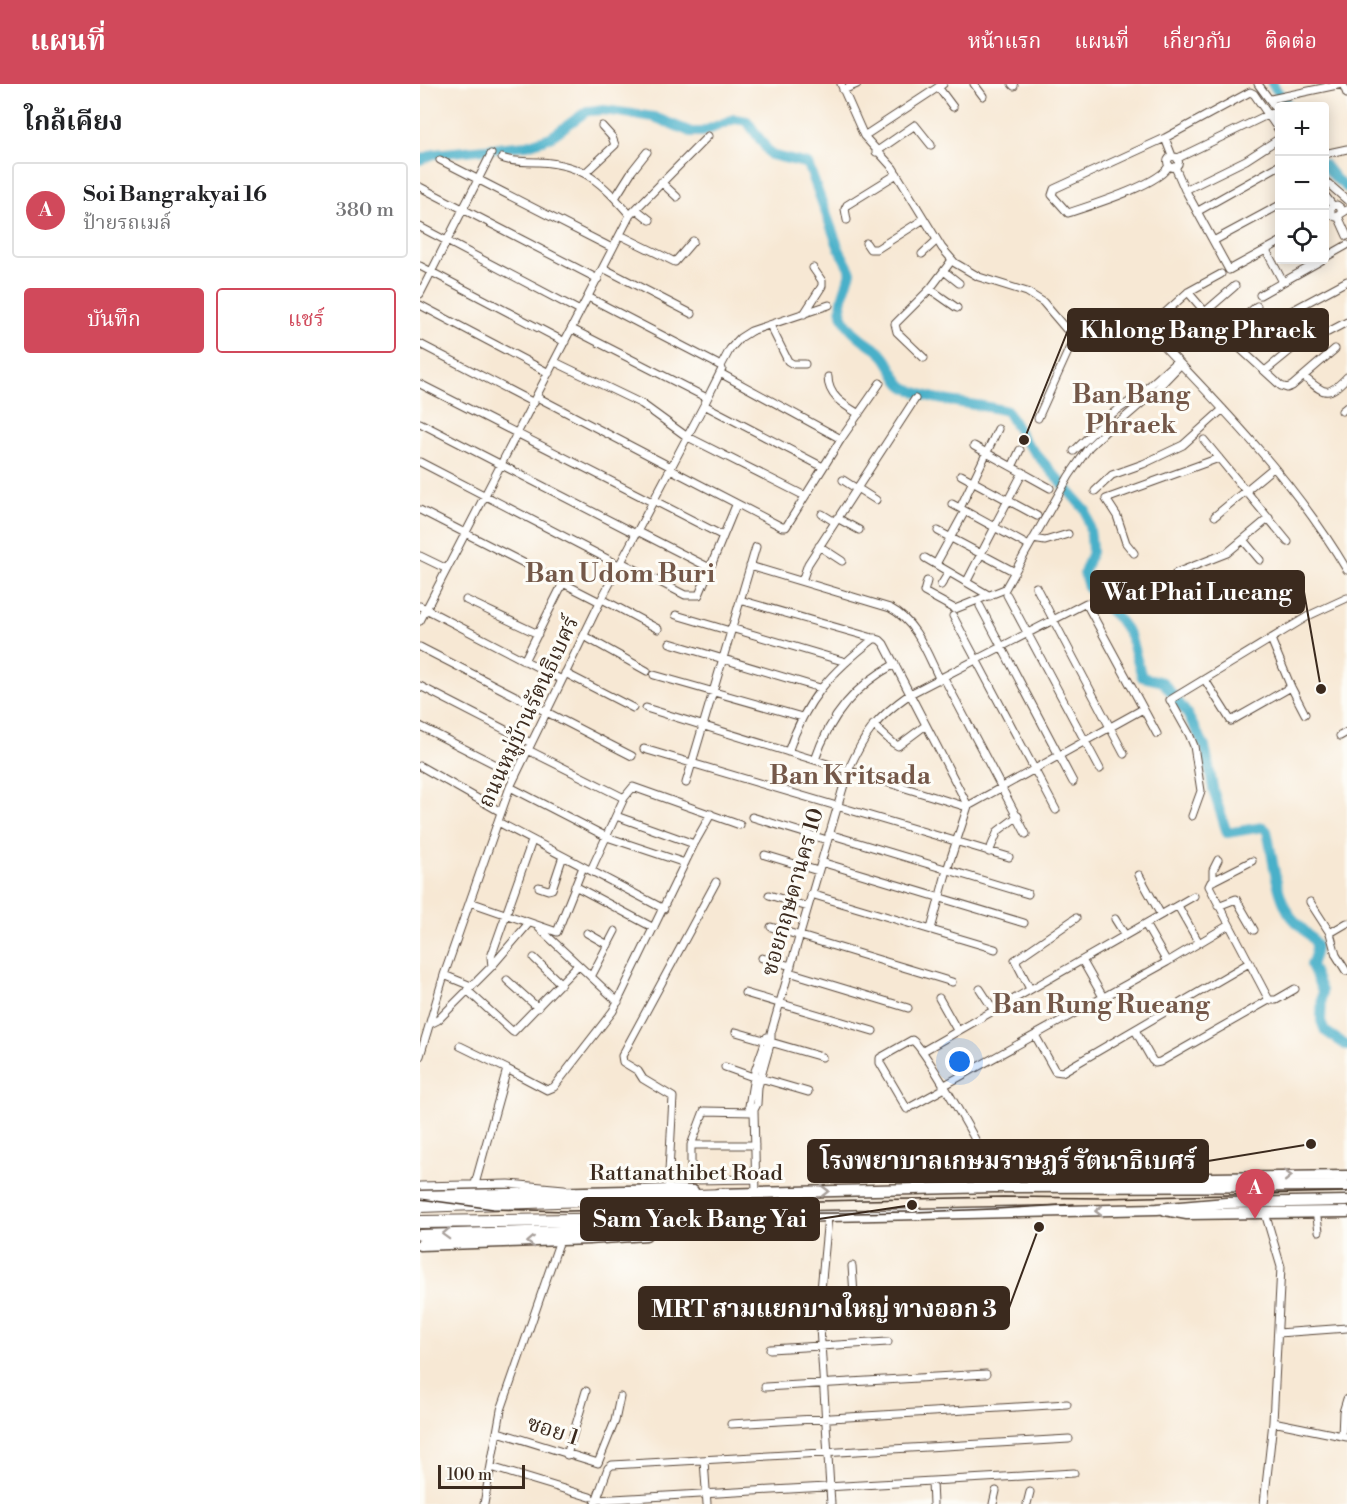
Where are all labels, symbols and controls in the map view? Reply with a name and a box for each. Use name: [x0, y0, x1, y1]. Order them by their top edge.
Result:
text: แผนที่: [30, 24, 106, 59]
text: หน้าแรก: [968, 29, 1041, 55]
text: แผนที่: [1074, 29, 1129, 55]
text: เกี่ยวกับ: [1162, 29, 1232, 55]
text: ติดต่อ: [1265, 29, 1317, 55]
map controls: [1275, 102, 1329, 264]
button: +: [1275, 102, 1329, 156]
text: ใกล้เคียง: [24, 106, 123, 138]
button: −: [1275, 156, 1329, 210]
text: Soi Bangrakyai 16: [83, 181, 267, 208]
text: A: [38, 198, 53, 223]
text: 380 m: [336, 198, 394, 223]
button: locate: [1275, 210, 1329, 264]
text: ป้ายรถเมล์: [83, 211, 172, 236]
button: บันทึก: [24, 288, 204, 353]
button: แชร์: [216, 288, 396, 353]
callout: Khlong Bang Phraek: [1068, 309, 1328, 351]
text: Khlong Bang Phraek: [1080, 316, 1317, 346]
district label: Ban Bang Phraek: [1072, 379, 1191, 441]
district label: Ban Udom Buri: [525, 558, 715, 590]
callout: Wat Phai Lueang: [1091, 571, 1304, 613]
text: Wat Phai Lueang: [1101, 578, 1293, 608]
street label: ถนนหมู่บ้านรัตนธิเบศร์: [473, 612, 585, 812]
district label: Ban Kritsada: [769, 760, 932, 792]
street label: ซอยกฤษดานคร 10: [756, 805, 830, 979]
district label: Ban Rung Rueang: [992, 989, 1211, 1021]
your location: [945, 1047, 974, 1076]
callout: โรงพยาบาลเกษมราษฏร์ รัตนาธิเบศร์: [808, 1140, 1208, 1182]
text: โรงพยาบาลเกษมราษฏร์ รัตนาธิเบศร์: [819, 1144, 1198, 1177]
street label: Rattanathibet Road: [589, 1160, 783, 1187]
pin: A: [1236, 1170, 1274, 1219]
one-way arrow: [1284, 1170, 1293, 1183]
one-way arrow: [820, 1185, 829, 1197]
callout: Sam Yaek Bang Yai: [581, 1198, 819, 1240]
one-way arrow: [1094, 1204, 1103, 1217]
text: Sam Yaek Bang Yai: [593, 1205, 807, 1235]
one-way arrow: [442, 1228, 451, 1240]
one-way arrow: [527, 1235, 536, 1248]
callout: MRT สามแยกบางใหญ่ ทางออก 3: [639, 1287, 1009, 1329]
text: MRT สามแยกบางใหญ่ ทางออก 3: [651, 1292, 997, 1325]
street label: ซอย 1: [523, 1410, 583, 1452]
scale bar: [438, 1462, 525, 1490]
text: 100 m: [447, 1465, 492, 1485]

